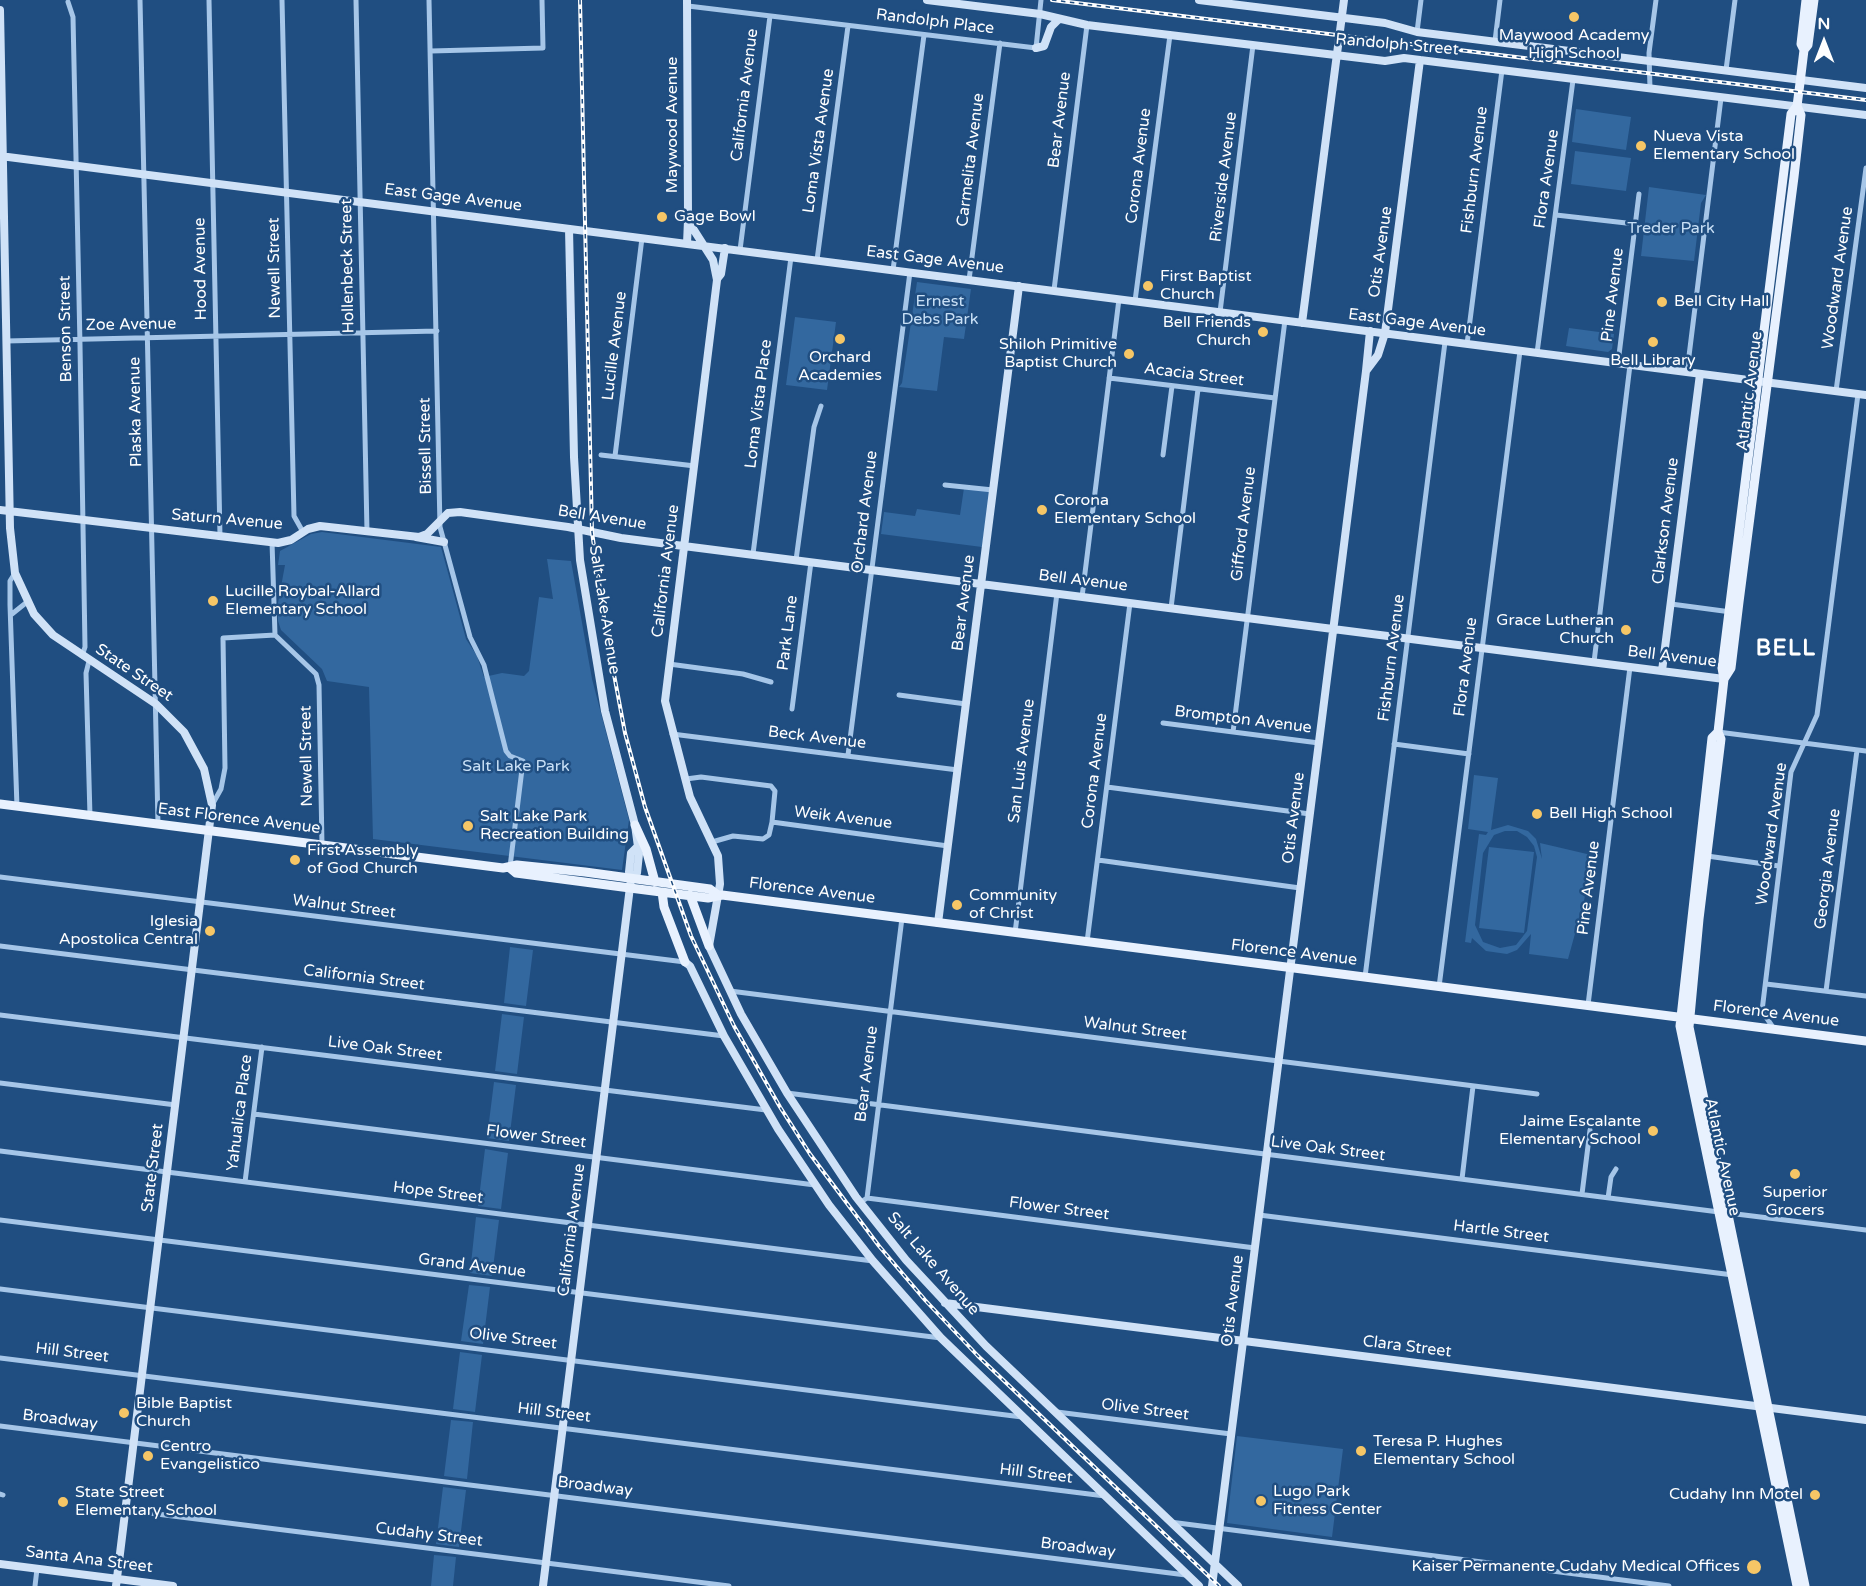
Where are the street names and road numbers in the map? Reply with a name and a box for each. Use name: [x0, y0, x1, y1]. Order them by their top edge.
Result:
street label: Randolph Place: [875, 5, 995, 39]
street label: California Avenue: [727, 27, 763, 163]
street label: Randolph Street: [1335, 30, 1459, 60]
street label: Maywood Avenue: [663, 57, 683, 193]
street label: Loma Vista Avenue: [799, 67, 839, 215]
street label: Bear Avenue: [1045, 71, 1075, 169]
street label: Carmelita Avenue: [953, 92, 989, 228]
street label: Fishburn Avenue: [1458, 105, 1492, 235]
street label: Corona Avenue: [1122, 107, 1156, 225]
street label: Riverside Avenue: [1206, 111, 1242, 243]
street label: Flora Avenue: [1531, 128, 1563, 230]
street label: East Gage Avenue: [383, 180, 523, 216]
street label: Hollenbeck Street: [337, 199, 359, 333]
street label: Otis Avenue: [1365, 205, 1397, 299]
street label: Woodward Avenue: [1818, 205, 1858, 351]
street label: Hood Avenue: [191, 217, 211, 321]
street label: Newell Street: [265, 217, 285, 319]
street label: East Gage Avenue: [865, 242, 1005, 278]
street label: Pine Avenue: [1598, 247, 1628, 343]
street label: Benson Street: [55, 275, 77, 383]
street label: Lucille Avenue: [599, 290, 631, 402]
street label: East Gage Avenue: [1347, 305, 1487, 341]
street label: Zoe Avenue: [86, 315, 176, 335]
street label: Atlantic Avenue: [1733, 330, 1767, 452]
street label: Loma Vista Place: [742, 338, 776, 470]
street label: Plaska Avenue: [125, 357, 147, 467]
street label: Acacia Street: [1143, 359, 1245, 391]
street label: Bissell Street: [416, 397, 436, 495]
street label: Orchard Avenue: [848, 450, 882, 574]
street label: Clarkson Avenue: [1649, 457, 1683, 585]
street label: Gifford Avenue: [1227, 466, 1261, 582]
street label: Bell Avenue: [556, 502, 648, 534]
street label: California Avenue: [648, 503, 684, 639]
street label: Saturn Avenue: [170, 506, 284, 534]
street label: Salt Lake Avenue: [584, 544, 624, 676]
street label: Bear Avenue: [949, 554, 979, 652]
street label: Bell Avenue: [1037, 566, 1129, 596]
street label: Fishburn Avenue: [1375, 593, 1409, 723]
street label: Park Lane: [774, 594, 802, 672]
street label: Flora Avenue: [1450, 616, 1482, 718]
street label: State Street: [92, 640, 176, 706]
street label: Bell Avenue: [1626, 642, 1718, 672]
street label: San Luis Avenue: [1005, 698, 1039, 824]
street label: Brompton Avenue: [1173, 702, 1313, 738]
street label: Newell Street: [297, 705, 317, 807]
street label: Corona Avenue: [1078, 712, 1112, 830]
street label: Beck Avenue: [767, 722, 867, 754]
street label: Woodward Avenue: [1752, 761, 1792, 907]
street label: Otis Avenue: [1279, 771, 1309, 865]
street label: East Florence Avenue: [156, 799, 322, 839]
street label: Weik Avenue: [793, 802, 893, 834]
street label: Georgia Avenue: [1811, 808, 1845, 930]
street label: Pine Avenue: [1574, 840, 1604, 936]
street label: Florence Avenue: [748, 874, 876, 908]
street label: Walnut Street: [291, 891, 397, 923]
street label: Florence Avenue: [1230, 936, 1358, 970]
street label: California Street: [302, 961, 426, 995]
street label: Florence Avenue: [1712, 997, 1840, 1031]
street label: Walnut Street: [1082, 1013, 1188, 1045]
street label: Bear Avenue: [852, 1025, 882, 1123]
street label: Live Oak Street: [327, 1032, 443, 1066]
street label: Yahualica Place: [223, 1054, 257, 1172]
street label: Atlantic Avenue: [1700, 1096, 1744, 1218]
street label: Flower Street: [485, 1121, 587, 1153]
street label: State Street: [138, 1122, 168, 1214]
street label: Live Oak Street: [1270, 1132, 1386, 1166]
street label: California Avenue: [554, 1162, 590, 1298]
street label: Hope Street: [392, 1178, 484, 1208]
street label: Flower Street: [1008, 1193, 1110, 1225]
street label: Salt Lake Avenue: [883, 1209, 983, 1319]
street label: Hartle Street: [1452, 1217, 1550, 1247]
street label: Grand Avenue: [417, 1250, 527, 1282]
street label: Otis Avenue: [1218, 1254, 1248, 1348]
street label: Olive Street: [468, 1324, 558, 1354]
street label: Clara Street: [1362, 1332, 1452, 1362]
street label: Hill Street: [34, 1339, 110, 1367]
street label: Olive Street: [1100, 1395, 1190, 1425]
street label: Hill Street: [516, 1399, 592, 1427]
street label: Broadway: [21, 1406, 99, 1434]
street label: Hill Street: [998, 1460, 1074, 1488]
street label: Broadway: [556, 1473, 634, 1501]
street label: Cudahy Street: [374, 1519, 484, 1551]
street label: Broadway: [1039, 1534, 1117, 1562]
street label: Santa Ana Street: [24, 1543, 154, 1577]

